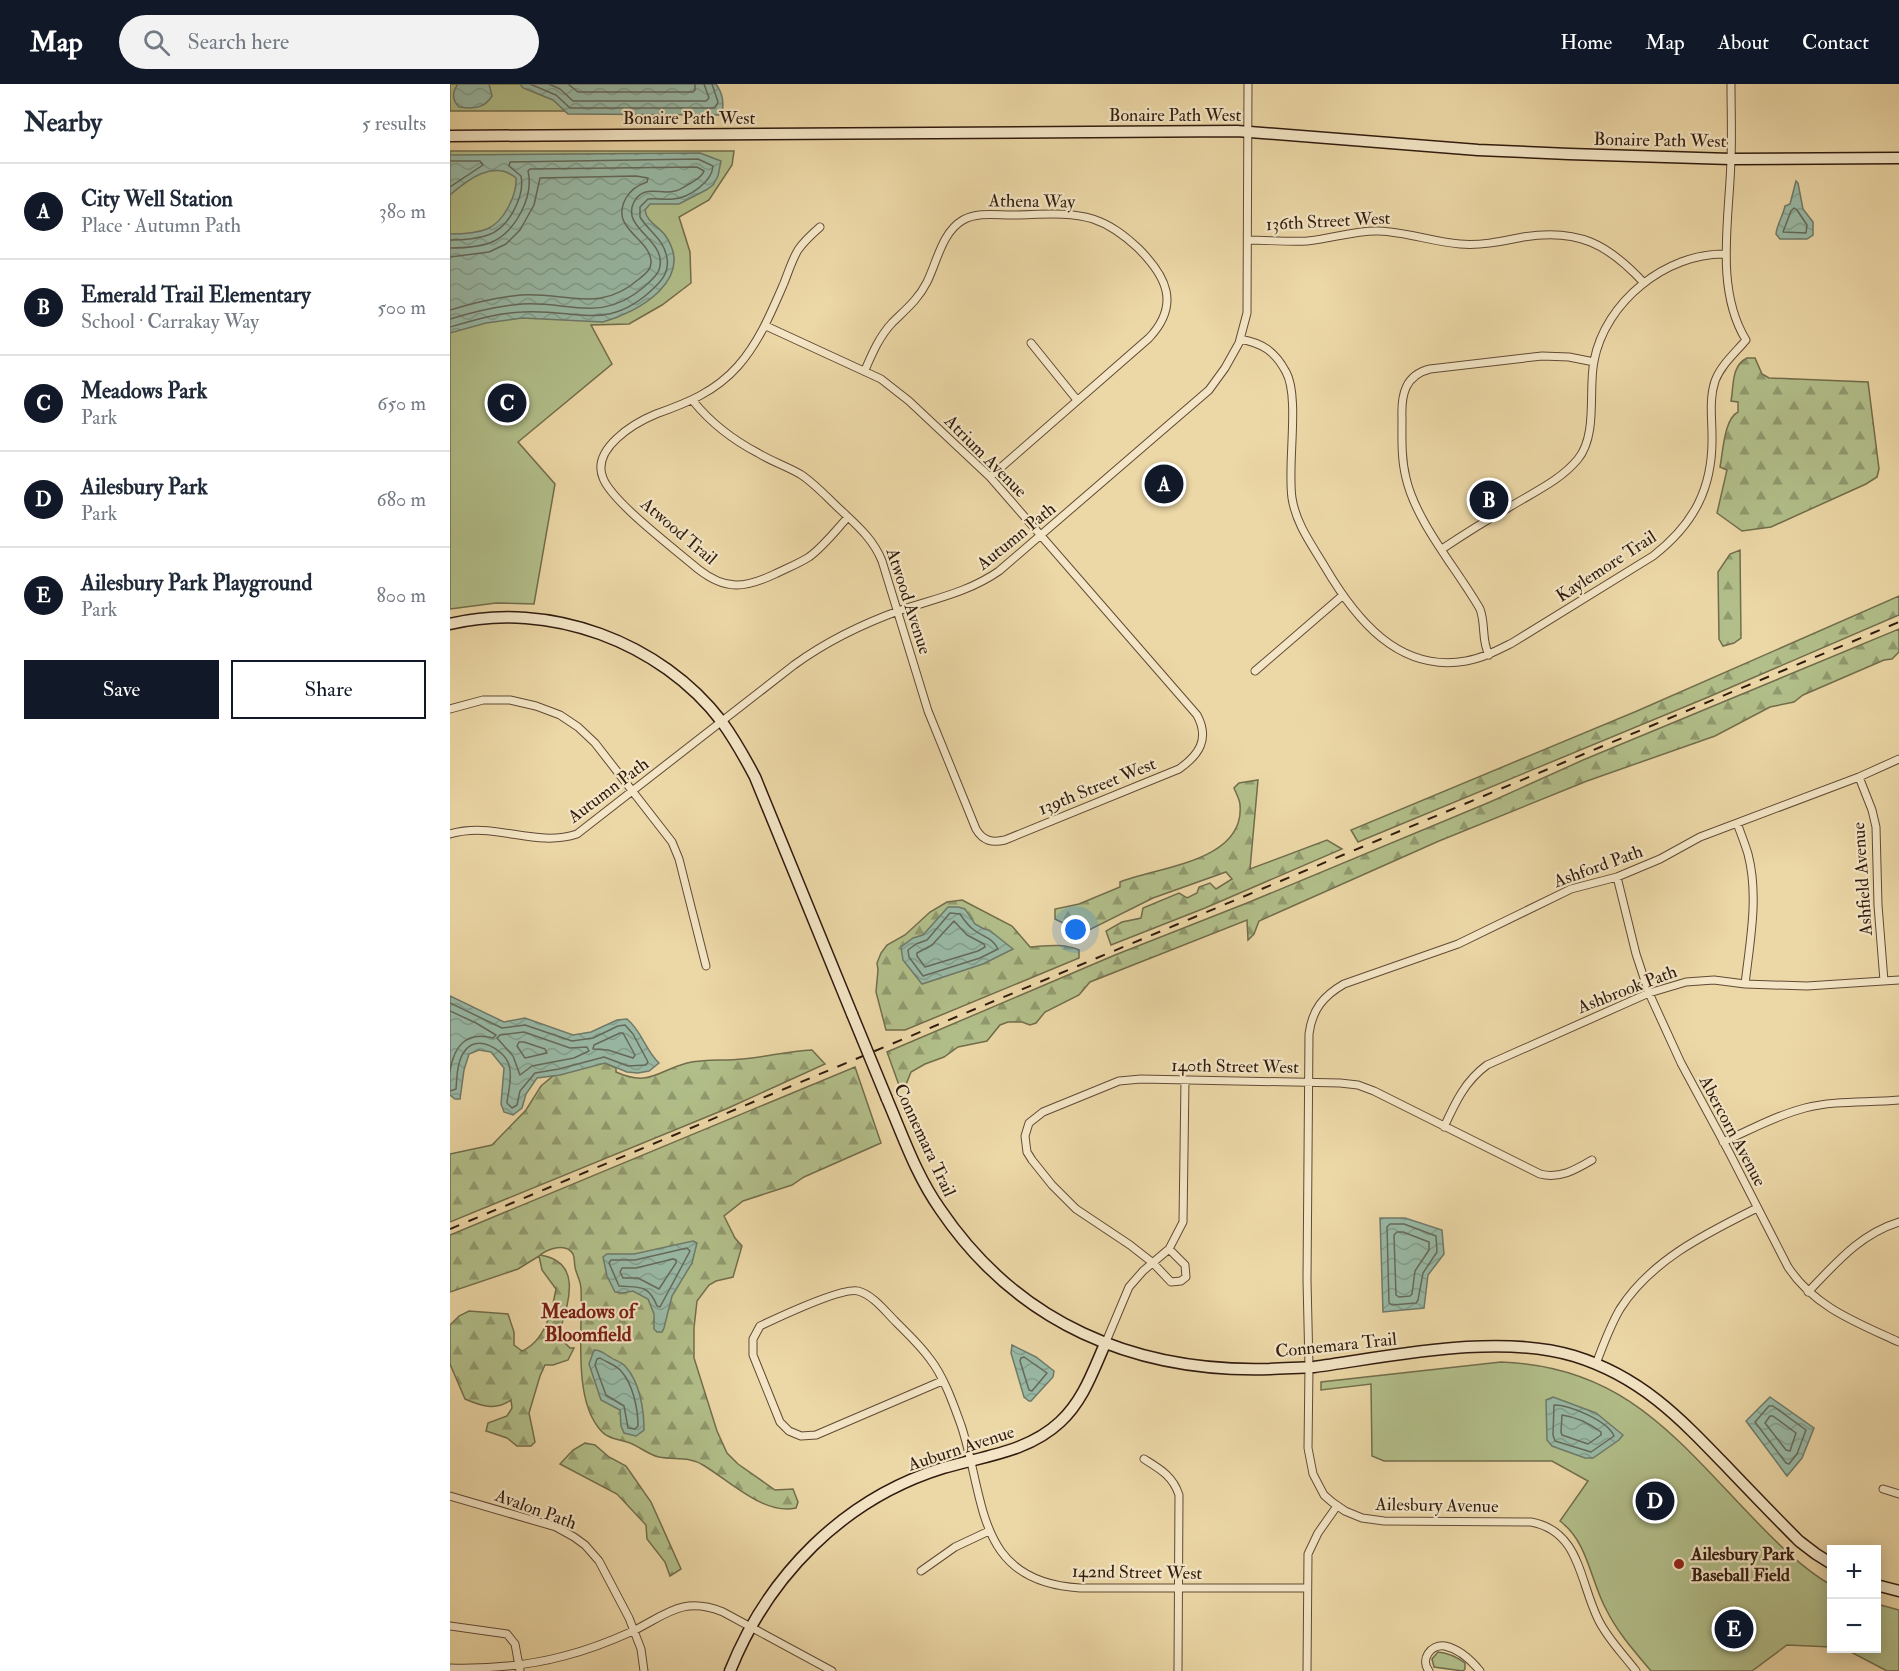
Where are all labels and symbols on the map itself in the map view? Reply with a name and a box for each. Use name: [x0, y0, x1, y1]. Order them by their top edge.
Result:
street label: Bonaire Path West: [1109, 104, 1242, 127]
street label: Bonaire Path West: [623, 107, 756, 130]
street label: Bonaire Path West: [1593, 128, 1727, 153]
street label: Athena Way: [988, 189, 1077, 214]
street label: 136th Street West: [1265, 207, 1391, 236]
pin: C: [488, 380, 526, 426]
street label: Atrium Avenue: [939, 409, 1032, 503]
pin: A: [1144, 462, 1184, 506]
pin: B: [1470, 478, 1508, 522]
street label: Atwood Trail: [635, 492, 722, 570]
street label: Autumn Path: [971, 497, 1061, 576]
street label: Kaylemore Trail: [1552, 525, 1661, 607]
street label: Atwood Avenue: [880, 544, 937, 658]
street label: Autumn Path: [562, 752, 654, 829]
street label: 139th Street West: [1035, 752, 1160, 821]
street label: Ashfield Avenue: [1847, 821, 1878, 937]
street label: Ashford Path: [1549, 839, 1647, 894]
your location: [1061, 915, 1090, 944]
street label: Ashbrook Path: [1573, 960, 1681, 1019]
street label: 140th Street West: [1171, 1054, 1299, 1079]
street label: Abercorn Avenue: [1693, 1071, 1772, 1191]
street label: Connemara Trail: [888, 1080, 961, 1201]
district label: Meadows of Bloomfield: [540, 1299, 639, 1347]
street label: Connemara Trail: [1274, 1328, 1398, 1363]
street label: Auburn Avenue: [904, 1420, 1018, 1477]
pin: D: [1636, 1478, 1674, 1524]
street label: Avalon Path: [491, 1484, 580, 1535]
street label: Ailesbury Avenue: [1374, 1493, 1499, 1518]
place label: Ailesbury Park Baseball Field: [1690, 1543, 1795, 1587]
marker: Ailesbury Park Baseball Field: [1672, 1557, 1686, 1571]
street label: 142nd Street West: [1072, 1560, 1203, 1585]
pin: E: [1714, 1606, 1754, 1652]

